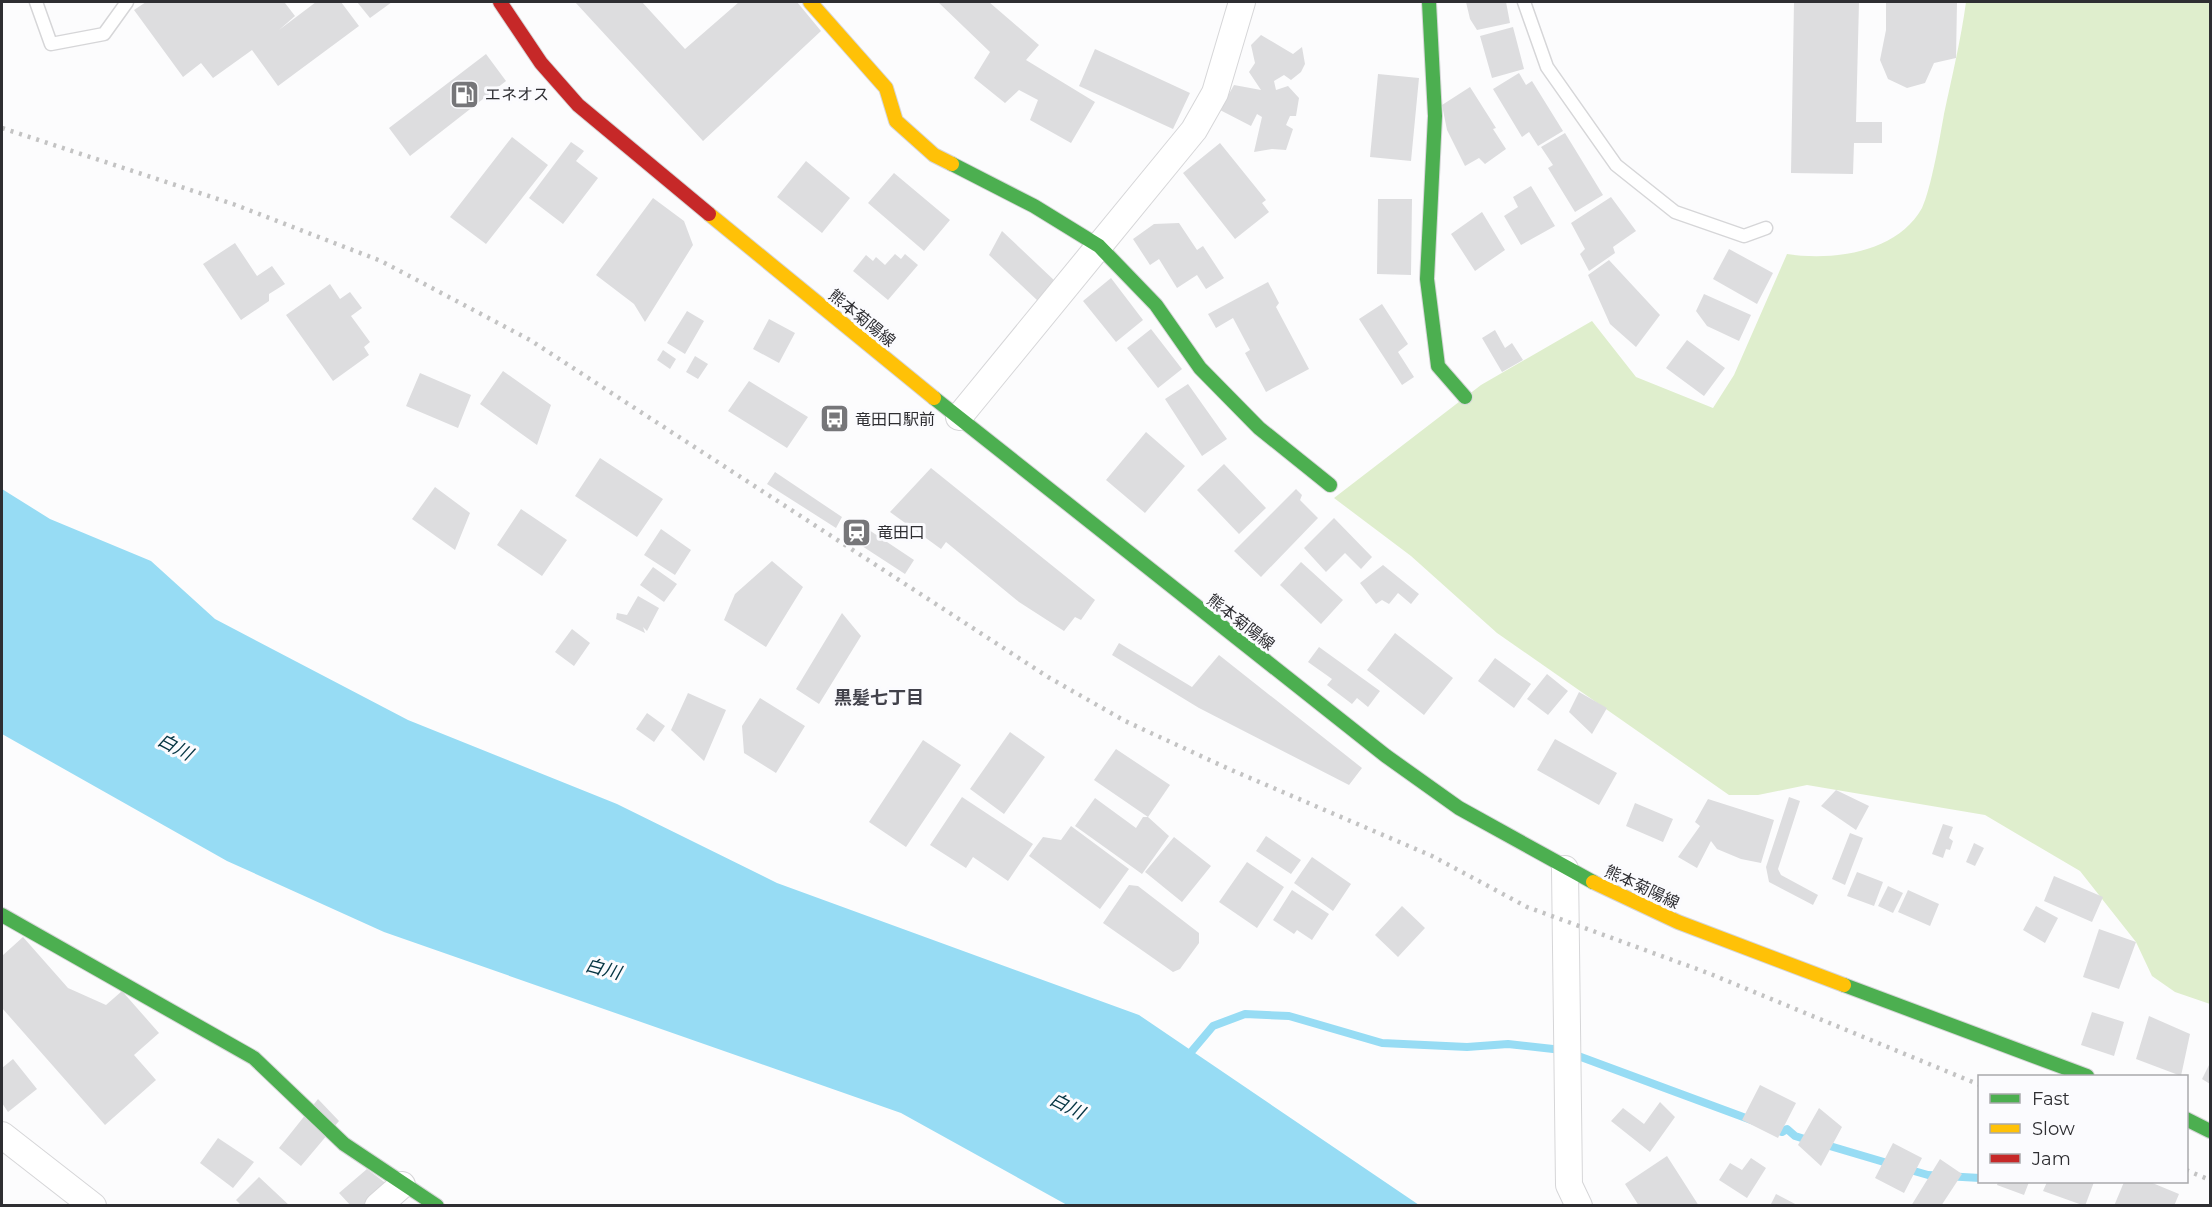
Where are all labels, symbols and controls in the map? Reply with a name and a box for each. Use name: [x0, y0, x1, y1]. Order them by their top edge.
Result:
fuel station icon: エネオス: [448, 78, 480, 110]
place label: エネオス: [485, 85, 549, 104]
street label: 熊本菊陽線: [825, 285, 899, 351]
bus stop icon: 竜田口駅前: [818, 403, 850, 435]
place label: 竜田口駅前: [855, 410, 935, 429]
station icon: 竜田口: [840, 516, 872, 548]
place label: 竜田口: [877, 523, 925, 542]
street label: 熊本菊陽線: [1204, 590, 1278, 654]
district label: 黒髪七丁目: [834, 687, 924, 709]
water label: 白川: [154, 729, 198, 766]
street label: 熊本菊陽線: [1602, 861, 1682, 913]
water label: 白川: [583, 954, 625, 985]
legend: [1978, 1075, 2188, 1183]
water label: 白川: [1046, 1088, 1090, 1125]
text: Fast: [2032, 1088, 2070, 1110]
text: Slow: [2032, 1118, 2075, 1140]
text: Jam: [2031, 1148, 2071, 1170]

